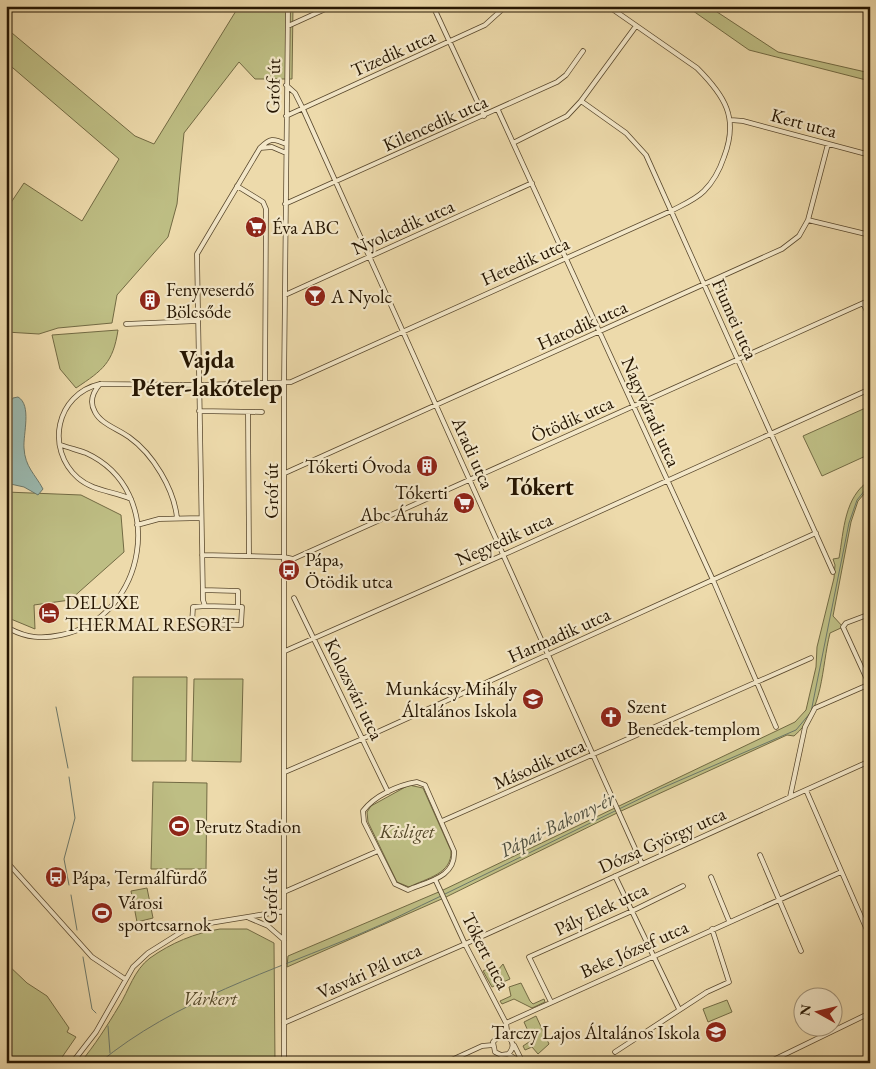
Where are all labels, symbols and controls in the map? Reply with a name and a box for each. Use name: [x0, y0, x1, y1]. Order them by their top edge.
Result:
street label: Tizedik utca: [347, 23, 439, 83]
street label: Gróf út: [260, 58, 286, 114]
street label: Kilencedik utca: [379, 89, 492, 157]
street label: Kert utca: [768, 102, 840, 144]
street label: Nyolcadik utca: [348, 193, 459, 261]
supermarket icon: Éva ABC: [244, 215, 268, 239]
place label: Éva ABC: [272, 215, 339, 240]
street label: Hetedik utca: [477, 230, 573, 292]
street label: Fiumei utca: [706, 275, 764, 364]
place label: Fenyveserdő Bölcsőde: [166, 277, 254, 324]
bar icon: A Nyolc: [303, 284, 327, 308]
place label: A Nyolc: [330, 284, 393, 309]
building icon: Fenyveserdő Bölcsőde: [138, 288, 162, 312]
street label: Hatodik utca: [533, 294, 631, 356]
district label: Vajda Péter-lakótelep: [132, 344, 282, 403]
street label: Nagyváradi utca: [616, 353, 687, 471]
street label: Ötödik utca: [527, 390, 618, 448]
street label: Aradi utca: [446, 412, 500, 493]
place label: Tókerti Óvoda: [305, 454, 411, 479]
building icon: Tókerti Óvoda: [415, 454, 439, 478]
street label: Gróf út: [259, 463, 284, 519]
district label: Tókert: [506, 471, 574, 502]
place label: Tókerti Abc Áruház: [359, 480, 449, 527]
supermarket icon: Tókerti Abc Áruház: [452, 491, 476, 515]
street label: Negyedik utca: [452, 506, 557, 572]
place label: Pápa, Ötödik utca: [305, 547, 393, 594]
bus stop icon: Pápa, Ötödik utca: [277, 558, 301, 582]
place label: DELUXE THERMAL RESORT: [65, 590, 235, 637]
hotel icon: DELUXE THERMAL RESORT: [37, 601, 61, 625]
street label: Harmadik utca: [504, 601, 615, 669]
street label: Kolozsvári utca: [319, 634, 390, 744]
place label: Munkácsy Mihály Általános Iskola: [386, 676, 518, 723]
school or university icon: Munkácsy Mihály Általános Iskola: [521, 687, 545, 711]
place label: Szent Benedek-templom: [627, 694, 761, 741]
church icon: Szent Benedek-templom: [599, 705, 623, 729]
street label: Második utca: [489, 733, 589, 795]
water label: Pápai-Bakony-ér: [495, 784, 620, 863]
street label: Dózsa György utca: [594, 801, 730, 879]
sports icon: Perutz Stadion: [167, 814, 191, 838]
place label: Perutz Stadion: [195, 814, 301, 839]
park label: Kisliget: [379, 819, 436, 844]
bus stop icon: Pápa, Termálfürdő: [44, 865, 68, 889]
place label: Pápa, Termálfürdő: [72, 865, 207, 890]
street label: Gróf út: [258, 868, 283, 924]
street label: Pály Elek utca: [550, 876, 652, 942]
place label: Városi sportcsarnok: [118, 890, 213, 937]
sports icon: Városi sportcsarnok: [90, 901, 114, 925]
street label: Tókert utca: [456, 908, 516, 994]
street label: Beke József utca: [576, 914, 692, 984]
street label: Vasvári Pál utca: [313, 937, 425, 1005]
park label: Várkert: [183, 986, 239, 1011]
north arrow: [794, 986, 844, 1036]
text: N: [795, 1003, 815, 1017]
place label: Tarczy Lajos Általános Iskola: [491, 1020, 700, 1045]
school or university icon: Tarczy Lajos Általános Iskola: [704, 1020, 728, 1044]

